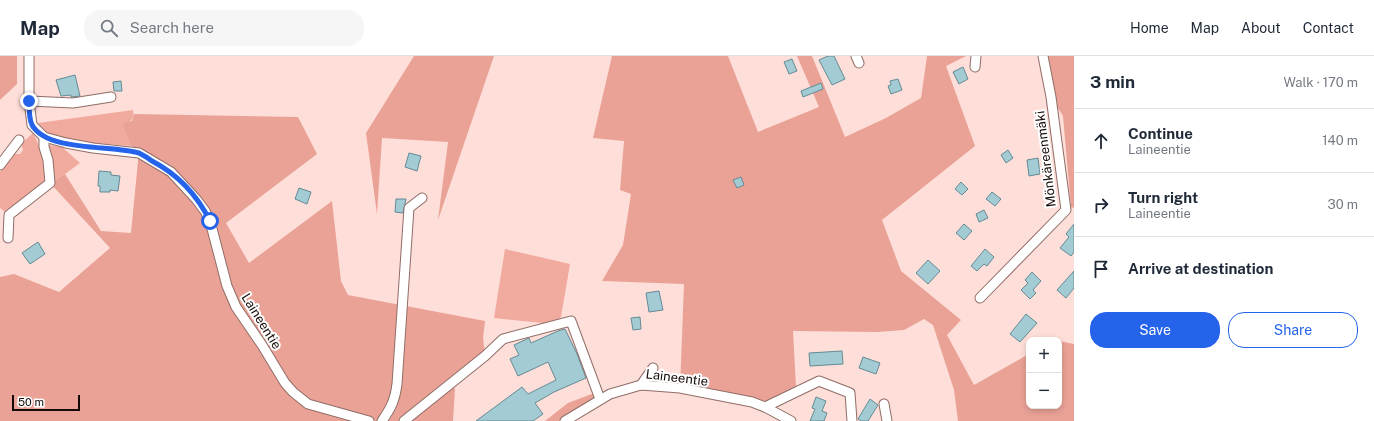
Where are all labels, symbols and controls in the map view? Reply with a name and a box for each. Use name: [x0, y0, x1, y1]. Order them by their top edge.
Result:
search box: [84, 10, 364, 46]
text: Map: [20, 17, 60, 39]
icon: search: [98, 17, 120, 39]
text: Search here: [130, 19, 214, 36]
text: Home: [1130, 20, 1169, 36]
text: Map: [1191, 20, 1219, 36]
text: About: [1241, 20, 1281, 36]
text: Contact: [1303, 20, 1354, 36]
text: 3 min: [1090, 72, 1135, 92]
text: Walk · 170 m: [1283, 75, 1358, 90]
route end: [20, 92, 38, 110]
street label: Mönkäreenmäki: [1032, 110, 1059, 208]
text: Continue: [1128, 125, 1193, 142]
icon: ahead: [1090, 130, 1112, 152]
text: 140 m: [1322, 133, 1358, 148]
text: Laineentie: [1128, 142, 1191, 157]
text: Turn right: [1128, 189, 1198, 206]
icon: right: [1090, 194, 1112, 216]
text: 30 m: [1328, 197, 1358, 212]
text: Laineentie: [1128, 206, 1191, 221]
route start: [201, 212, 219, 230]
icon: arrive: [1090, 258, 1112, 280]
text: Arrive at destination: [1128, 260, 1273, 277]
street label: Laineentie: [239, 291, 285, 352]
button: Save: [1090, 312, 1220, 348]
button: Share: [1228, 312, 1358, 348]
map controls: [1026, 337, 1062, 409]
button: +: [1026, 337, 1062, 373]
street label: Laineentie: [645, 366, 709, 389]
button: −: [1026, 373, 1062, 409]
scale bar: [12, 393, 80, 412]
text: 50 m: [18, 396, 44, 408]

